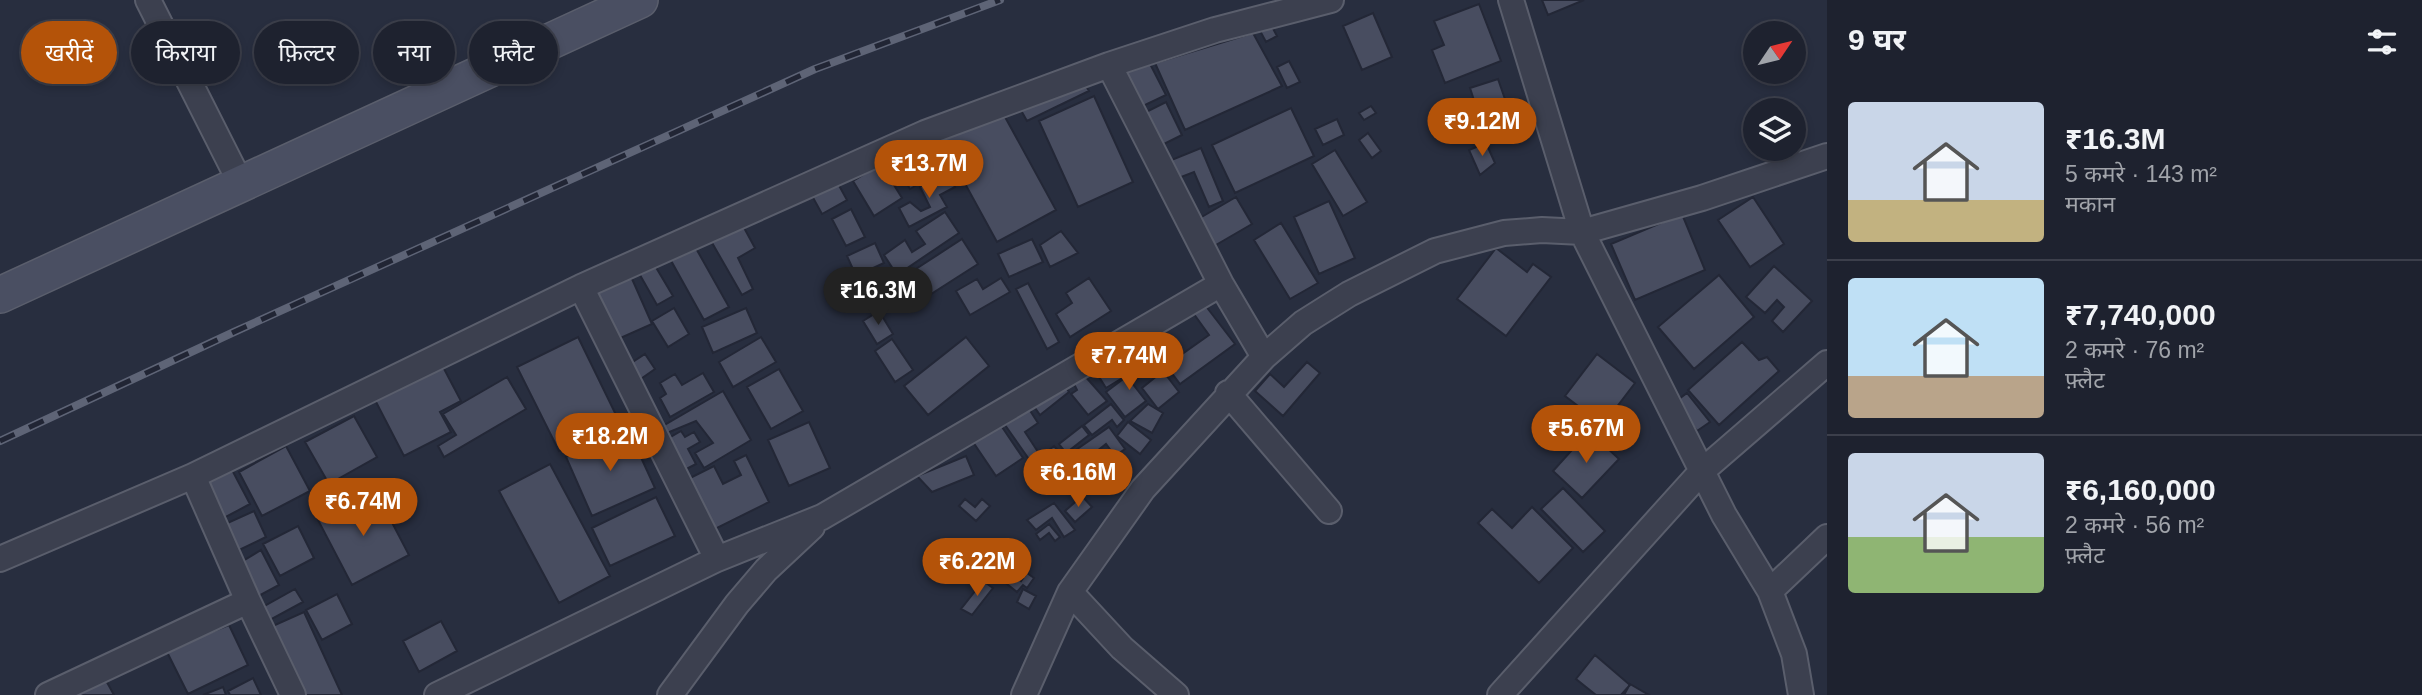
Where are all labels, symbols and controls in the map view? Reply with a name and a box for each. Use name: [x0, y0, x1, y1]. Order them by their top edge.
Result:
chip: खरीदें: [21, 21, 117, 84]
chip: किराया: [131, 21, 240, 84]
chip: फ़िल्टर: [254, 21, 359, 84]
chip: नया: [373, 21, 455, 84]
chip: फ़्लैट: [469, 21, 558, 84]
north arrow: [1743, 21, 1806, 84]
map controls: [1743, 21, 1806, 161]
text: 9 घर: [1848, 23, 1906, 56]
icon: filters: [2363, 23, 2401, 61]
button: layers: [1743, 98, 1806, 161]
pin: ₹9.12M: [1425, 99, 1539, 158]
text: ₹9.12M: [1443, 108, 1521, 134]
text: ₹16.3M: [2065, 122, 2166, 155]
icon: home: [1904, 130, 1988, 214]
pin: ₹13.7M: [872, 140, 986, 200]
text: ₹13.7M: [890, 150, 968, 176]
text: 5 कमरे · 143 m²: [2065, 161, 2217, 187]
text: मकान: [2065, 191, 2115, 217]
pin: ₹16.3M: [821, 268, 935, 327]
text: ₹16.3M: [839, 277, 917, 303]
text: ₹7,740,000: [2065, 298, 2216, 331]
icon: home: [1904, 306, 1988, 390]
pin: ₹7.74M: [1072, 332, 1186, 392]
text: 2 कमरे · 76 m²: [2065, 337, 2204, 363]
text: ₹7.74M: [1090, 342, 1168, 368]
text: फ़्लैट: [2065, 367, 2105, 393]
pin: ₹5.67M: [1529, 406, 1643, 465]
pin: ₹18.2M: [553, 414, 667, 473]
text: ₹5.67M: [1547, 415, 1625, 441]
text: ₹18.2M: [571, 423, 649, 449]
pin: ₹6.16M: [1021, 449, 1135, 509]
text: ₹6.16M: [1039, 459, 1117, 485]
text: ₹6,160,000: [2065, 473, 2216, 506]
pin: ₹6.74M: [306, 478, 420, 538]
icon: home: [1904, 481, 1988, 565]
text: ₹6.74M: [324, 488, 402, 514]
text: 2 कमरे · 56 m²: [2065, 512, 2204, 538]
pin: ₹6.22M: [920, 538, 1034, 598]
text: फ़्लैट: [2065, 542, 2105, 568]
text: ₹6.22M: [938, 548, 1016, 574]

